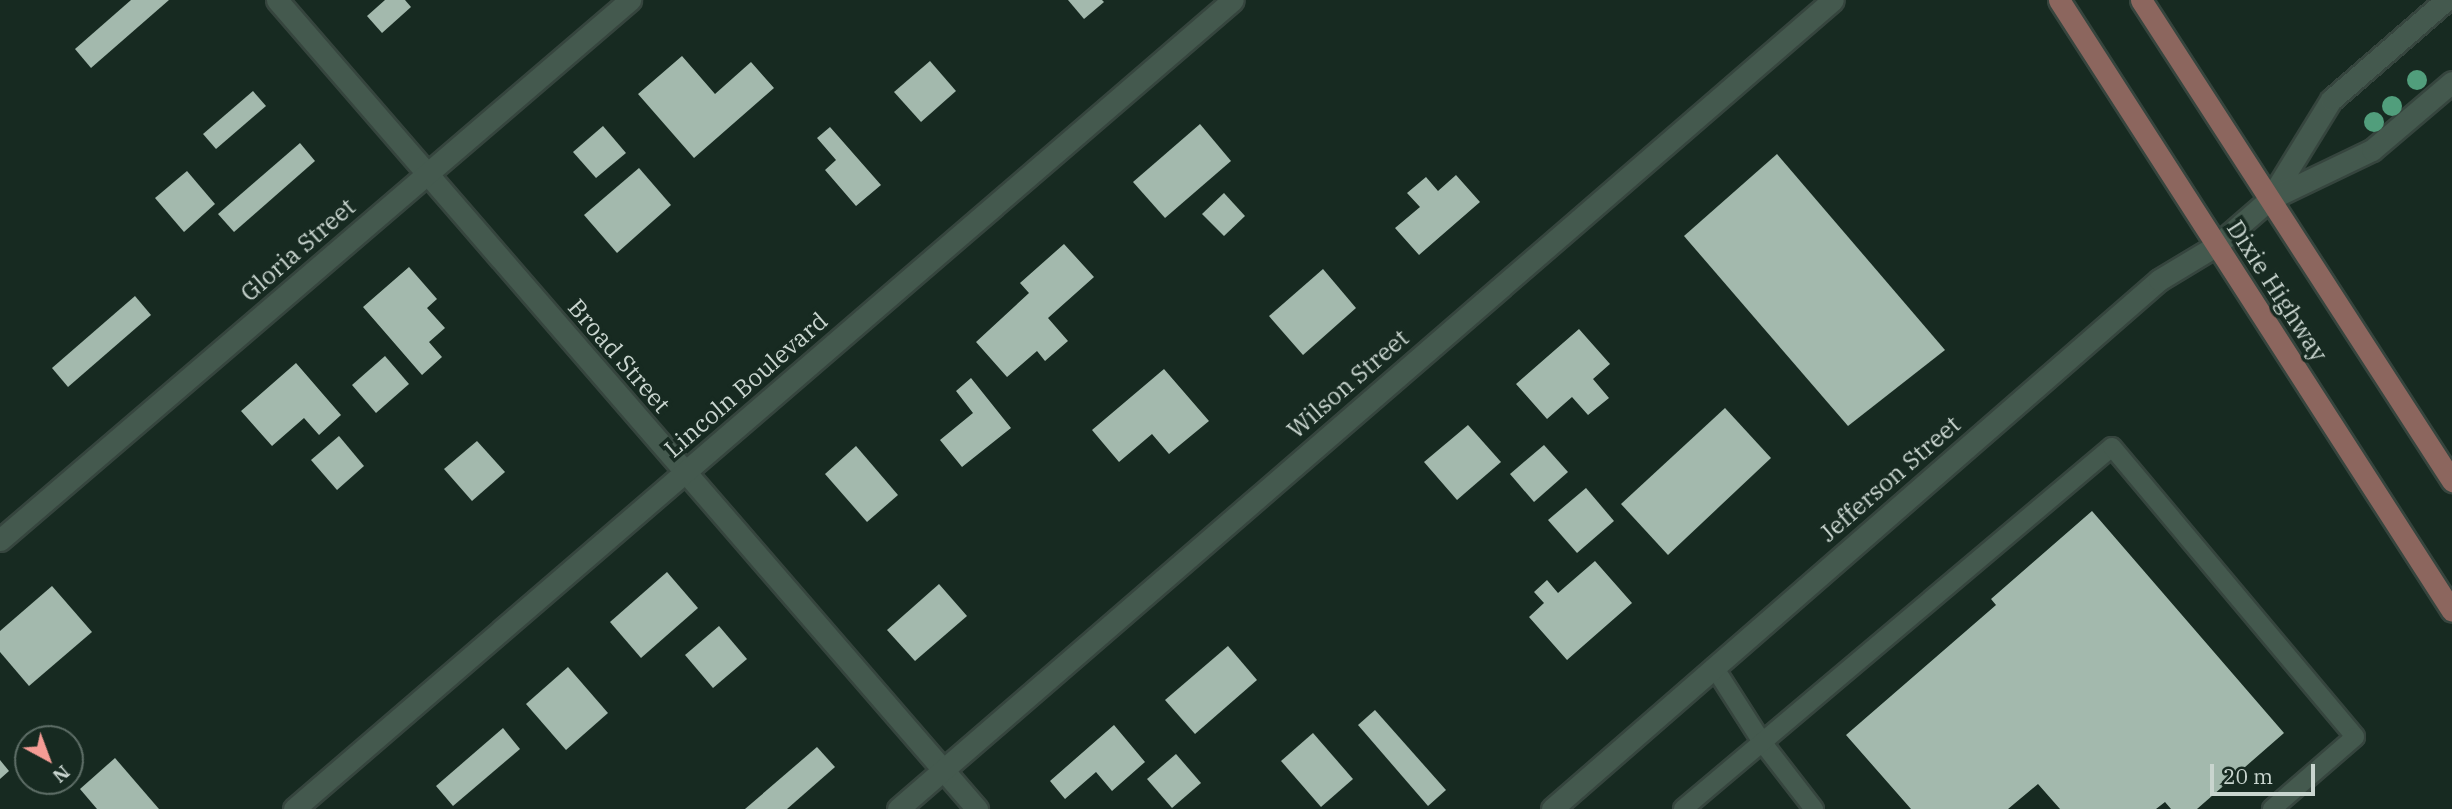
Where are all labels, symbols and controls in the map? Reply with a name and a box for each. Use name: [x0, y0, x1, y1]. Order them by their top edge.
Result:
street label: Gloria Street: [235, 192, 361, 308]
street label: Dixie Highway: [2221, 215, 2333, 367]
street label: Broad Street: [562, 293, 676, 419]
street label: Lincoln Boulevard: [659, 306, 833, 464]
street label: Wilson Street: [1281, 324, 1415, 444]
street label: Jefferson Street: [1814, 410, 1966, 548]
north arrow: [14, 725, 84, 795]
scale bar: [2214, 750, 2319, 794]
text: N: [48, 760, 75, 788]
text: 20 m: [2223, 762, 2273, 790]

